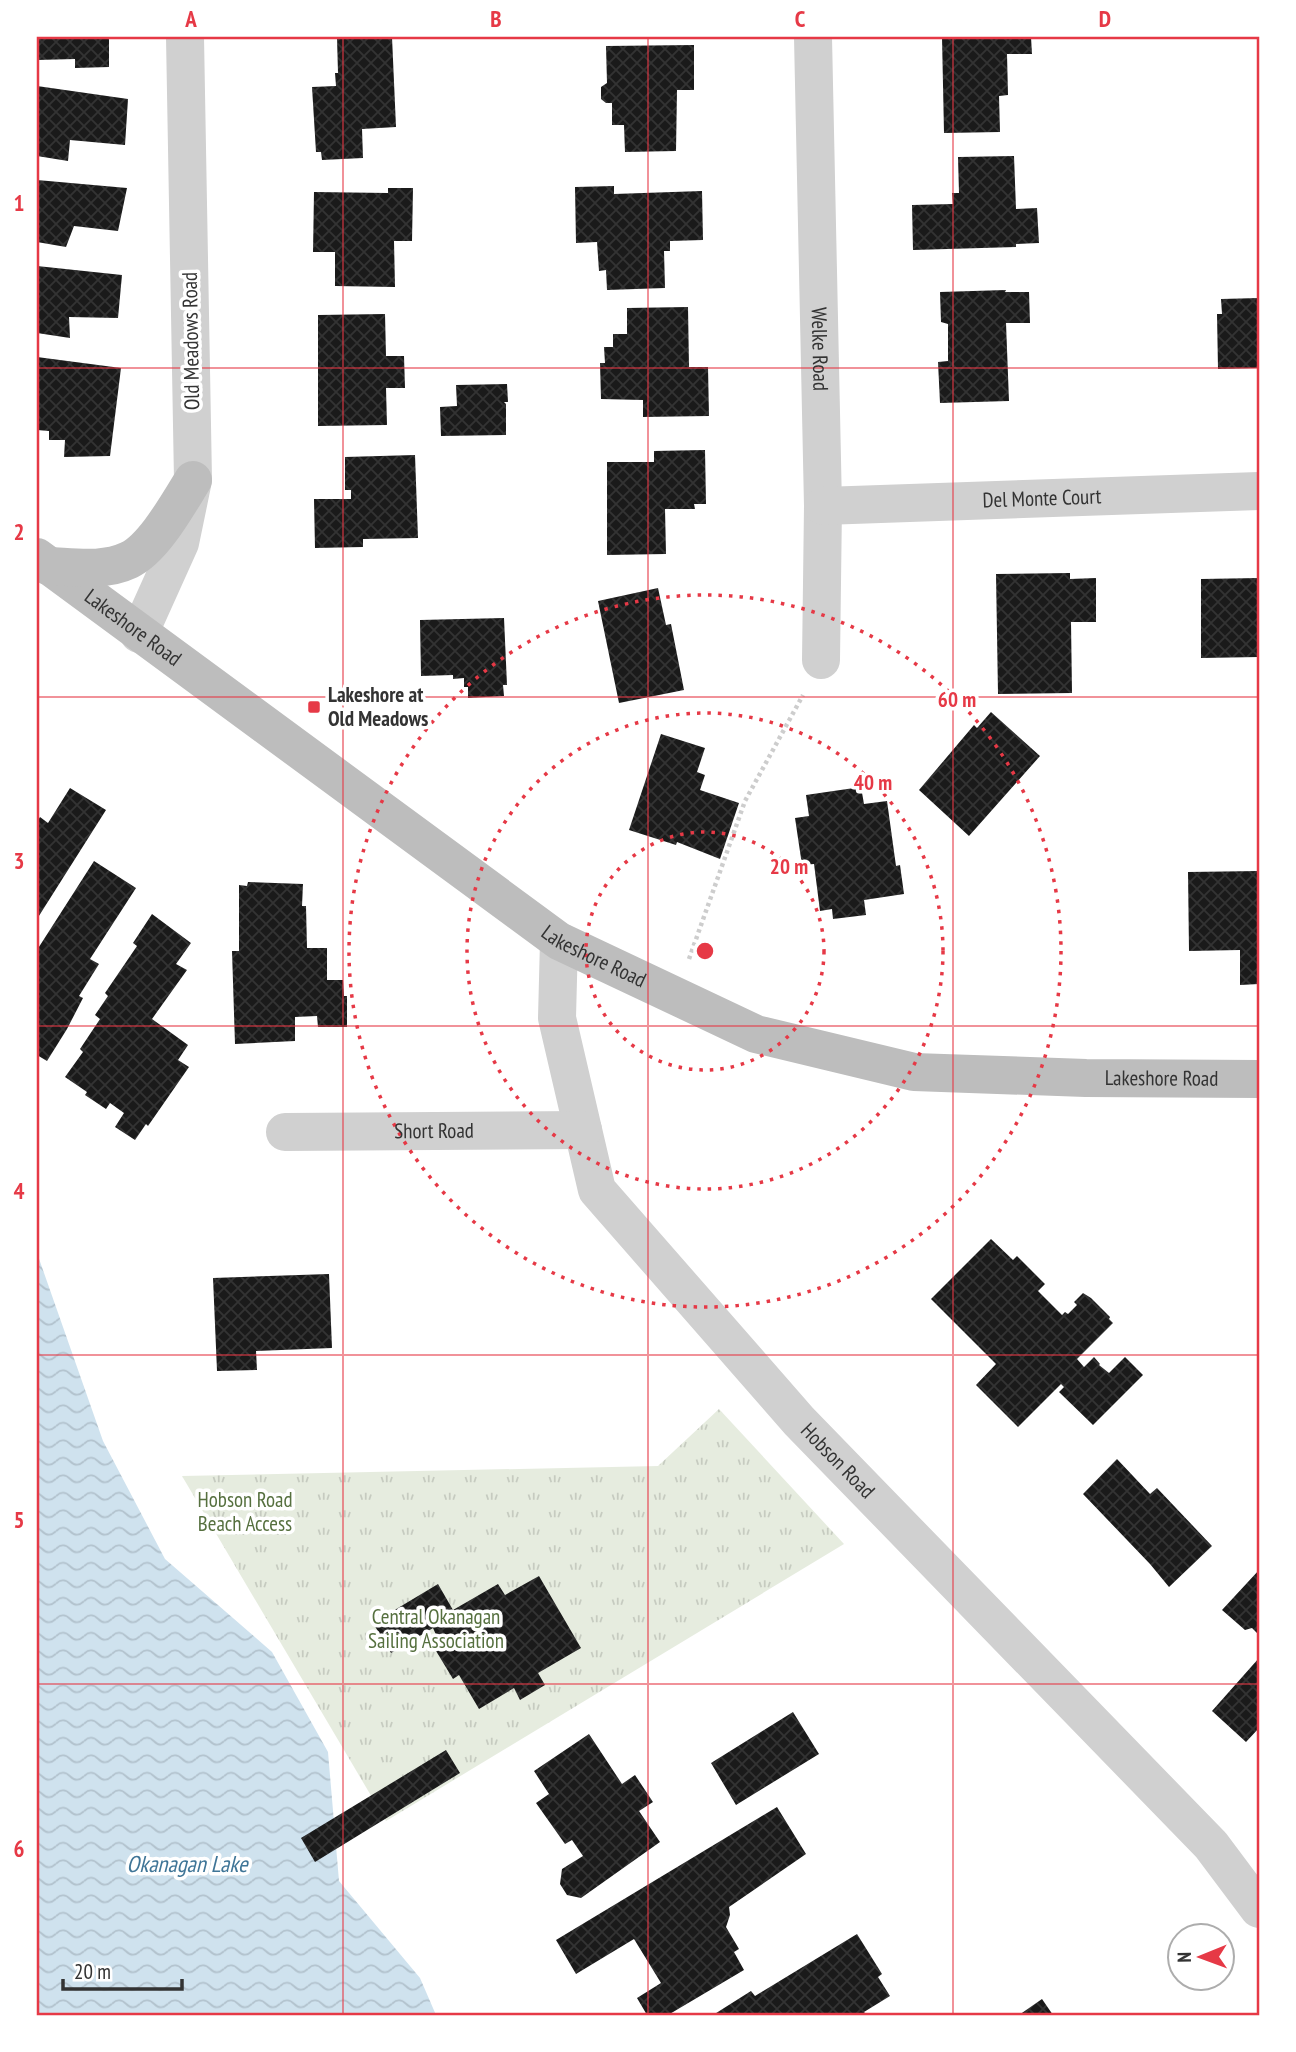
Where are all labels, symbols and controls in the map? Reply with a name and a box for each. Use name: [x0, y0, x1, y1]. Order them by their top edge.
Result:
text: A: [184, 4, 197, 33]
text: B: [490, 4, 502, 33]
text: C: [795, 4, 806, 33]
text: D: [1099, 4, 1111, 33]
text: 1: [14, 188, 25, 217]
street label: Old Meadows Road: [176, 272, 205, 410]
street label: Welke Road: [806, 307, 835, 391]
street label: Del Monte Court: [982, 482, 1102, 514]
text: 2: [14, 517, 25, 546]
street label: Lakeshore Road: [79, 583, 187, 672]
place label: Lakeshore at Old Meadows: [328, 681, 428, 732]
text: 60 m: [938, 686, 976, 713]
marker: Lakeshore at Old Meadows: [306, 699, 322, 715]
text: 40 m: [854, 769, 892, 796]
text: 3: [14, 846, 25, 875]
text: 20 m: [770, 853, 808, 880]
street label: Lakeshore Road: [536, 919, 651, 993]
centre of rings: [693, 939, 717, 963]
street label: Lakeshore Road: [1105, 1064, 1218, 1092]
street label: Short Road: [394, 1117, 474, 1144]
text: 4: [14, 1176, 25, 1205]
street label: Hobson Road: [795, 1417, 881, 1504]
park label: Hobson Road Beach Access: [197, 1486, 293, 1537]
text: 5: [14, 1505, 25, 1534]
park label: Central Okanagan Sailing Association: [368, 1603, 504, 1654]
text: 6: [14, 1834, 25, 1863]
water label: Okanagan Lake: [127, 1849, 249, 1878]
north arrow: [1166, 1923, 1236, 1993]
scale bar: [63, 1947, 182, 1991]
text: N: [1172, 1952, 1196, 1963]
text: 20 m: [74, 1958, 111, 1985]

